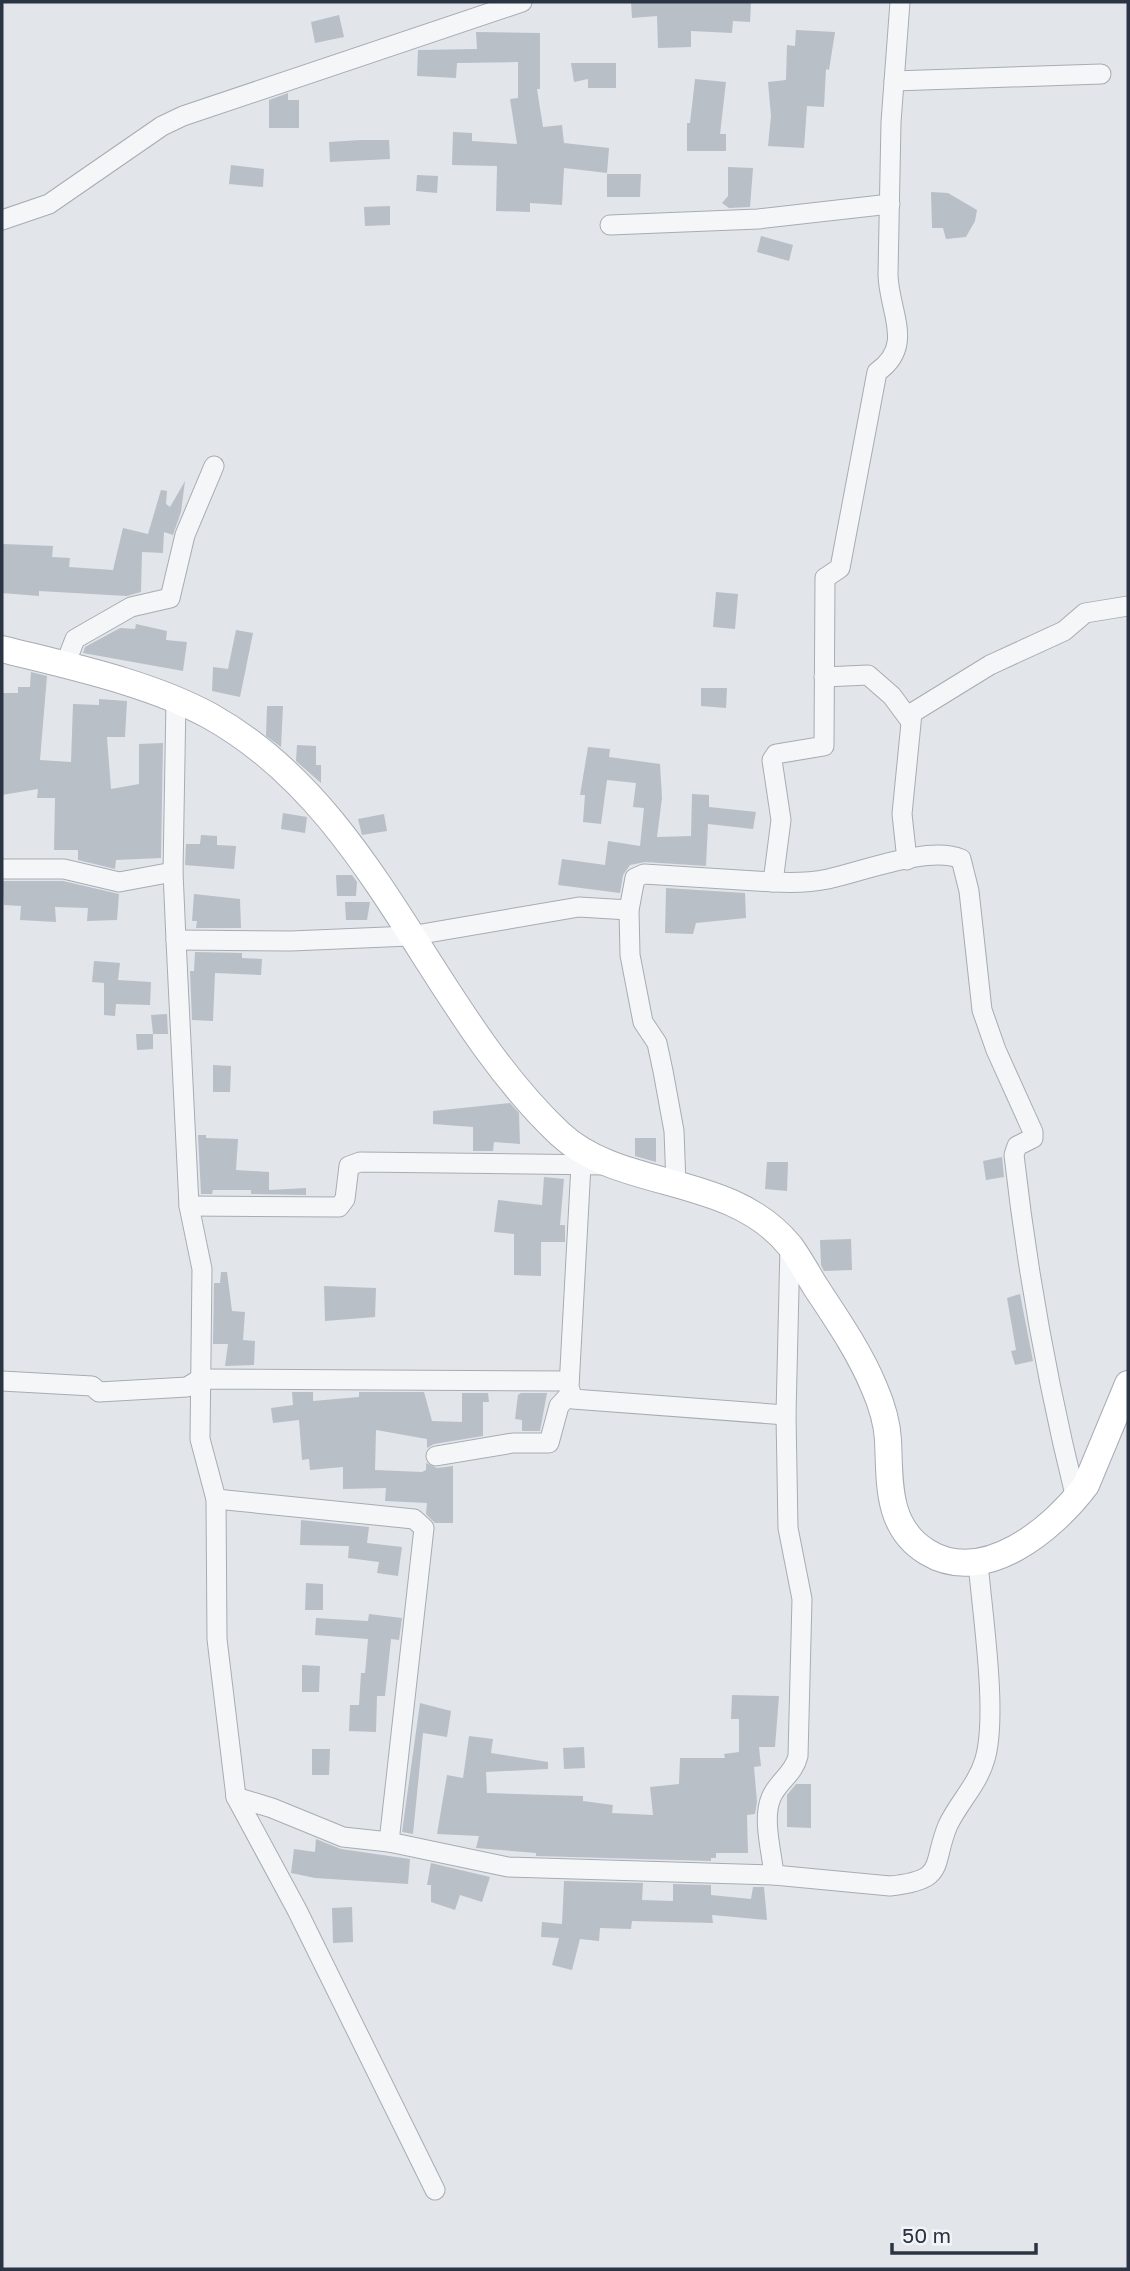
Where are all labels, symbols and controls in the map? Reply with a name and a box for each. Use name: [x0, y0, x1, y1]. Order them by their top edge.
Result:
scale bar: [892, 2212, 1036, 2256]
text: 50 m: [902, 2222, 951, 2248]

